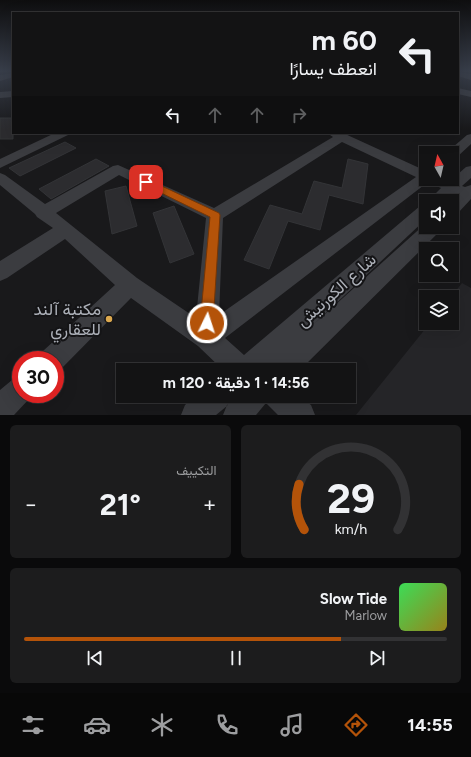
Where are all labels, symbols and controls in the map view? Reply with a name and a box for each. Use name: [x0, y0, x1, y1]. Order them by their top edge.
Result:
text: 60 m: [312, 23, 377, 57]
icon: left: [391, 28, 443, 80]
text: انعطف يسارًا: [289, 58, 377, 80]
icon: left: [162, 104, 184, 126]
icon: ahead: [204, 104, 226, 126]
icon: ahead: [246, 104, 268, 126]
icon: right: [288, 104, 310, 126]
north arrow: [419, 146, 459, 186]
map controls: [419, 146, 459, 330]
pin: [129, 165, 163, 199]
icon: arrive: [135, 171, 157, 193]
button: sound: [419, 194, 459, 234]
button: search: [419, 242, 459, 282]
street label: شارع الكورنيش: [292, 249, 381, 332]
button: layers: [419, 290, 459, 330]
place label: مكتبة آلند للعقاري: [34, 299, 101, 343]
position arrow: [186, 302, 228, 344]
marker: مكتبة آلند للعقاري: [104, 314, 114, 324]
speed limit sign: 30: [12, 351, 64, 403]
text: 14:56 · 1 دقيقة · 120 m: [163, 374, 309, 392]
text: التكييف: [176, 463, 217, 478]
text: 29: [327, 472, 375, 522]
text: 21°: [100, 486, 141, 523]
text: −: [24, 491, 38, 518]
text: +: [203, 491, 217, 518]
text: km/h: [334, 519, 367, 537]
text: Slow Tide: [320, 590, 387, 608]
text: Marlow: [345, 608, 387, 623]
icon: previous: [84, 647, 106, 669]
icon: pause: [225, 647, 247, 669]
icon: next: [366, 647, 388, 669]
icon: filters: [19, 711, 47, 739]
icon: car: [83, 711, 111, 739]
icon: climate: [148, 711, 176, 739]
icon: phone: [213, 711, 241, 739]
icon: music: [278, 711, 306, 739]
icon: directions: [342, 711, 370, 739]
text: 14:55: [407, 714, 453, 736]

